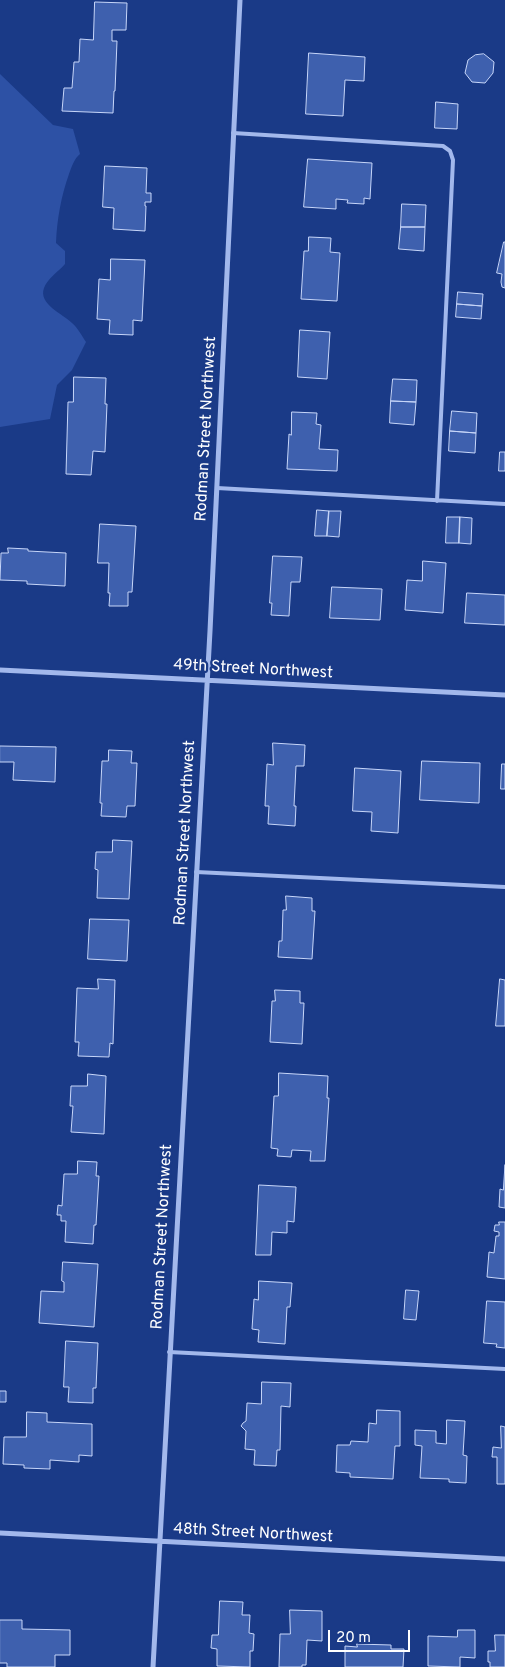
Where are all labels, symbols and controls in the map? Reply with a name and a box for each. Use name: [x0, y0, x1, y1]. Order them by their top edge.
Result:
street label: Rodman Street Northwest: [193, 336, 221, 522]
street label: 49th Street Northwest: [173, 656, 333, 684]
street label: Rodman Street Northwest: [172, 740, 200, 926]
street label: Rodman Street Northwest: [149, 1144, 177, 1330]
street label: 48th Street Northwest: [173, 1520, 333, 1548]
scale bar: [330, 1620, 412, 1652]
text: 20 m: [336, 1629, 371, 1648]

